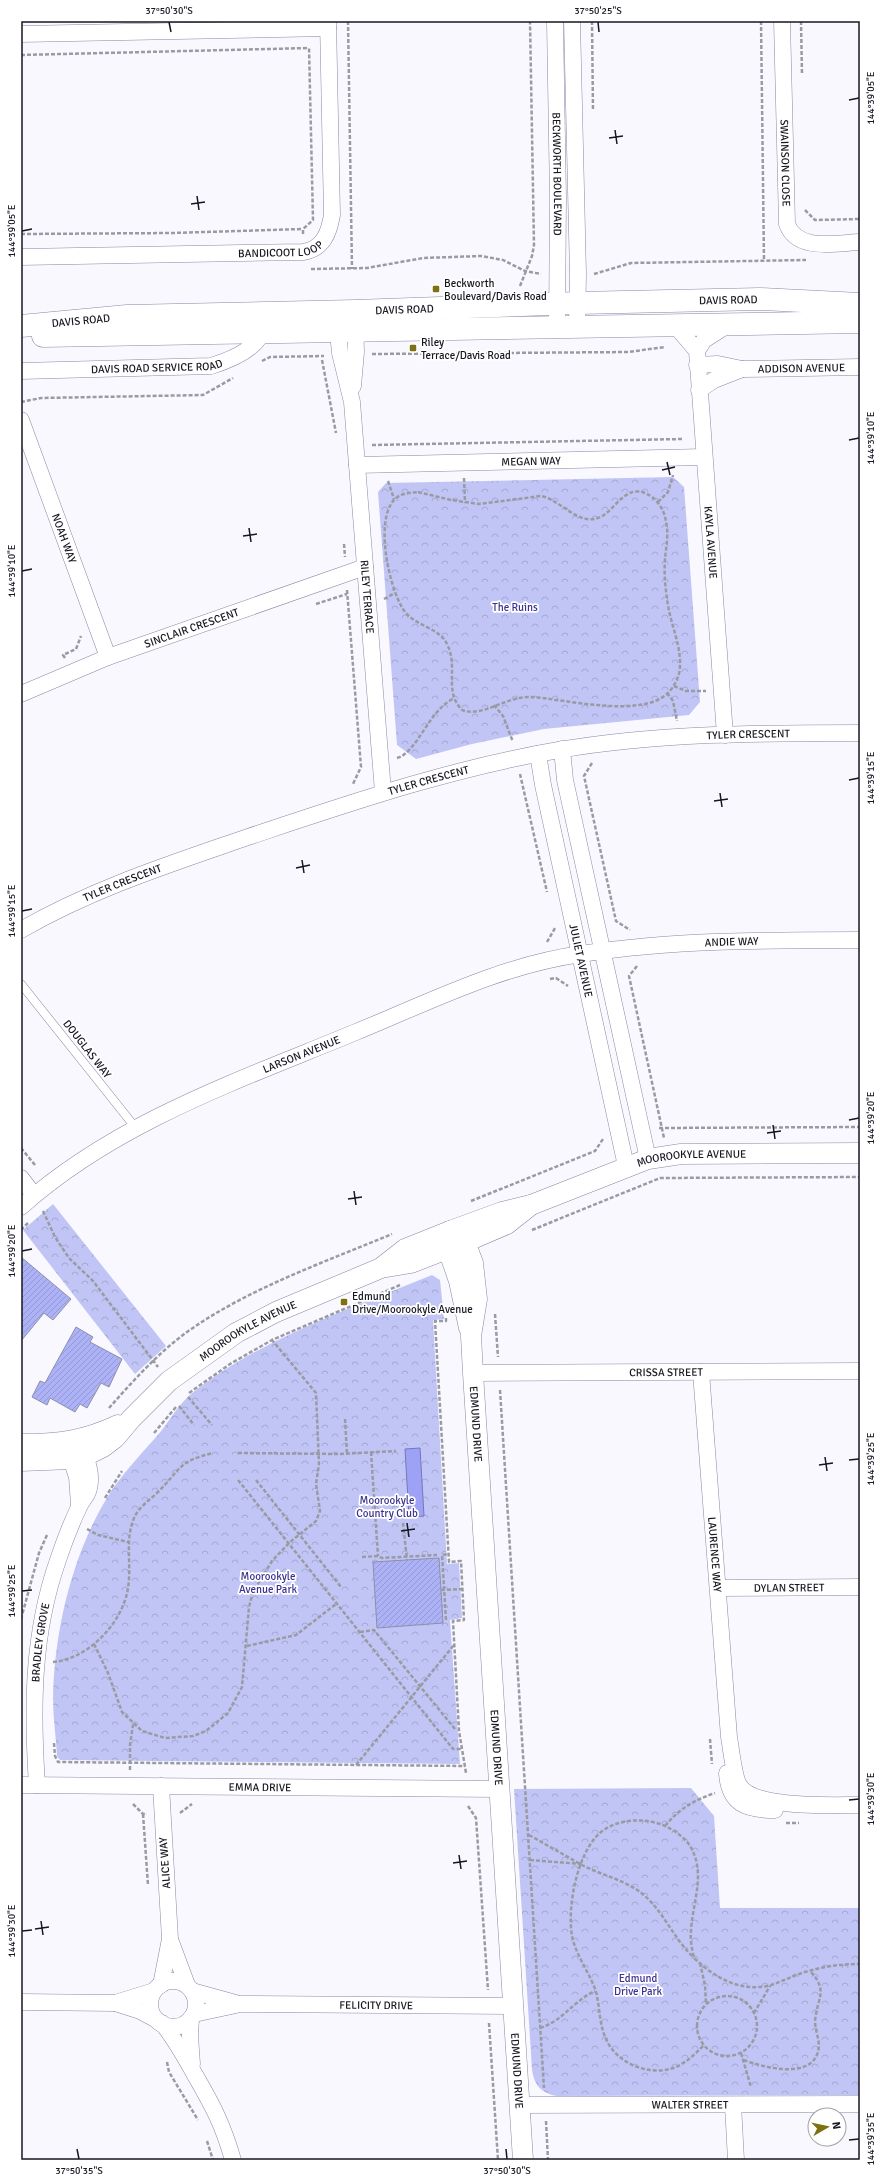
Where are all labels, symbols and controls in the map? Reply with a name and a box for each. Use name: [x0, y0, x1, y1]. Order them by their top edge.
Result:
text: 37°50'30"S: [145, 5, 193, 17]
text: 37°50'25"S: [574, 5, 622, 17]
text: 144°39'05"E: [865, 71, 877, 125]
street label: BECKWORTH BOULEVARD: [550, 112, 565, 236]
street label: SWAINSON CLOSE: [778, 119, 793, 207]
text: 144°39'05"E: [6, 204, 18, 258]
street label: BANDICOOT LOOP: [238, 238, 326, 260]
place label: Beckworth Boulevard/Davis Road: [444, 277, 547, 303]
marker: Beckworth Boulevard/Davis Road: [431, 284, 441, 294]
street label: DAVIS ROAD: [699, 293, 758, 307]
street label: DAVIS ROAD: [375, 302, 434, 317]
street label: DAVIS ROAD: [51, 311, 111, 330]
place label: Riley Terrace/Davis Road: [421, 336, 511, 362]
marker: Riley Terrace/Davis Road: [408, 343, 418, 353]
street label: DAVIS ROAD SERVICE ROAD: [91, 356, 224, 376]
street label: ADDISON AVENUE: [758, 361, 845, 375]
text: 144°39'10"E: [865, 411, 877, 465]
street label: MEGAN WAY: [501, 454, 561, 468]
street label: KAYLA AVENUE: [702, 506, 720, 579]
street label: NOAH WAY: [49, 512, 80, 565]
text: 144°39'10"E: [6, 544, 18, 598]
street label: RILEY TERRACE: [358, 559, 377, 634]
park label: The Ruins: [492, 601, 538, 614]
street label: SINCLAIR CRESCENT: [142, 605, 241, 650]
street label: TYLER CRESCENT: [706, 727, 790, 742]
text: 144°39'15"E: [865, 751, 877, 805]
street label: TYLER CRESCENT: [387, 763, 471, 798]
street label: TYLER CRESCENT: [81, 861, 164, 904]
text: 144°39'15"E: [6, 884, 18, 938]
street label: JULIET AVENUE: [567, 922, 596, 999]
street label: ANDIE WAY: [704, 934, 759, 949]
street label: DOUGLAS WAY: [60, 1017, 114, 1081]
street label: LARSON AVENUE: [261, 1033, 342, 1076]
text: 144°39'20"E: [865, 1091, 877, 1145]
street label: MOOROOKYLE AVENUE: [635, 1147, 746, 1169]
text: 144°39'20"E: [6, 1224, 18, 1278]
place label: Edmund Drive/Moorookyle Avenue: [352, 1290, 473, 1316]
marker: Edmund Drive/Moorookyle Avenue: [339, 1297, 349, 1307]
street label: MOOROOKYLE AVENUE: [197, 1298, 299, 1364]
street label: CRISSA STREET: [629, 1365, 703, 1379]
street label: EDMUND DRIVE: [467, 1386, 485, 1462]
text: 144°39'25"E: [865, 1432, 877, 1486]
park label: Moorookyle Country Club: [356, 1494, 418, 1520]
street label: LAURENCE WAY: [706, 1516, 724, 1593]
text: 144°39'25"E: [6, 1564, 18, 1618]
park label: Moorookyle Avenue Park: [239, 1570, 297, 1596]
street label: DYLAN STREET: [754, 1581, 825, 1594]
street label: BRADLEY GROVE: [29, 1601, 52, 1683]
street label: EDMUND DRIVE: [488, 1709, 506, 1786]
text: 144°39'30"E: [865, 1772, 877, 1826]
street label: EMMA DRIVE: [229, 1780, 291, 1794]
street label: ALICE WAY: [157, 1836, 173, 1889]
text: 144°39'30"E: [6, 1904, 18, 1958]
park label: Edmund Drive Park: [614, 1972, 663, 1998]
street label: FELICITY DRIVE: [339, 1998, 413, 2012]
street label: EDMUND DRIVE: [508, 2032, 526, 2109]
street label: WALTER STREET: [652, 2098, 729, 2111]
north arrow: [807, 2107, 847, 2147]
text: 144°39'35"E: [865, 2112, 877, 2166]
text: N: [829, 2121, 843, 2130]
text: 37°50'35"S: [55, 2165, 103, 2177]
text: 37°50'30"S: [483, 2165, 531, 2177]

